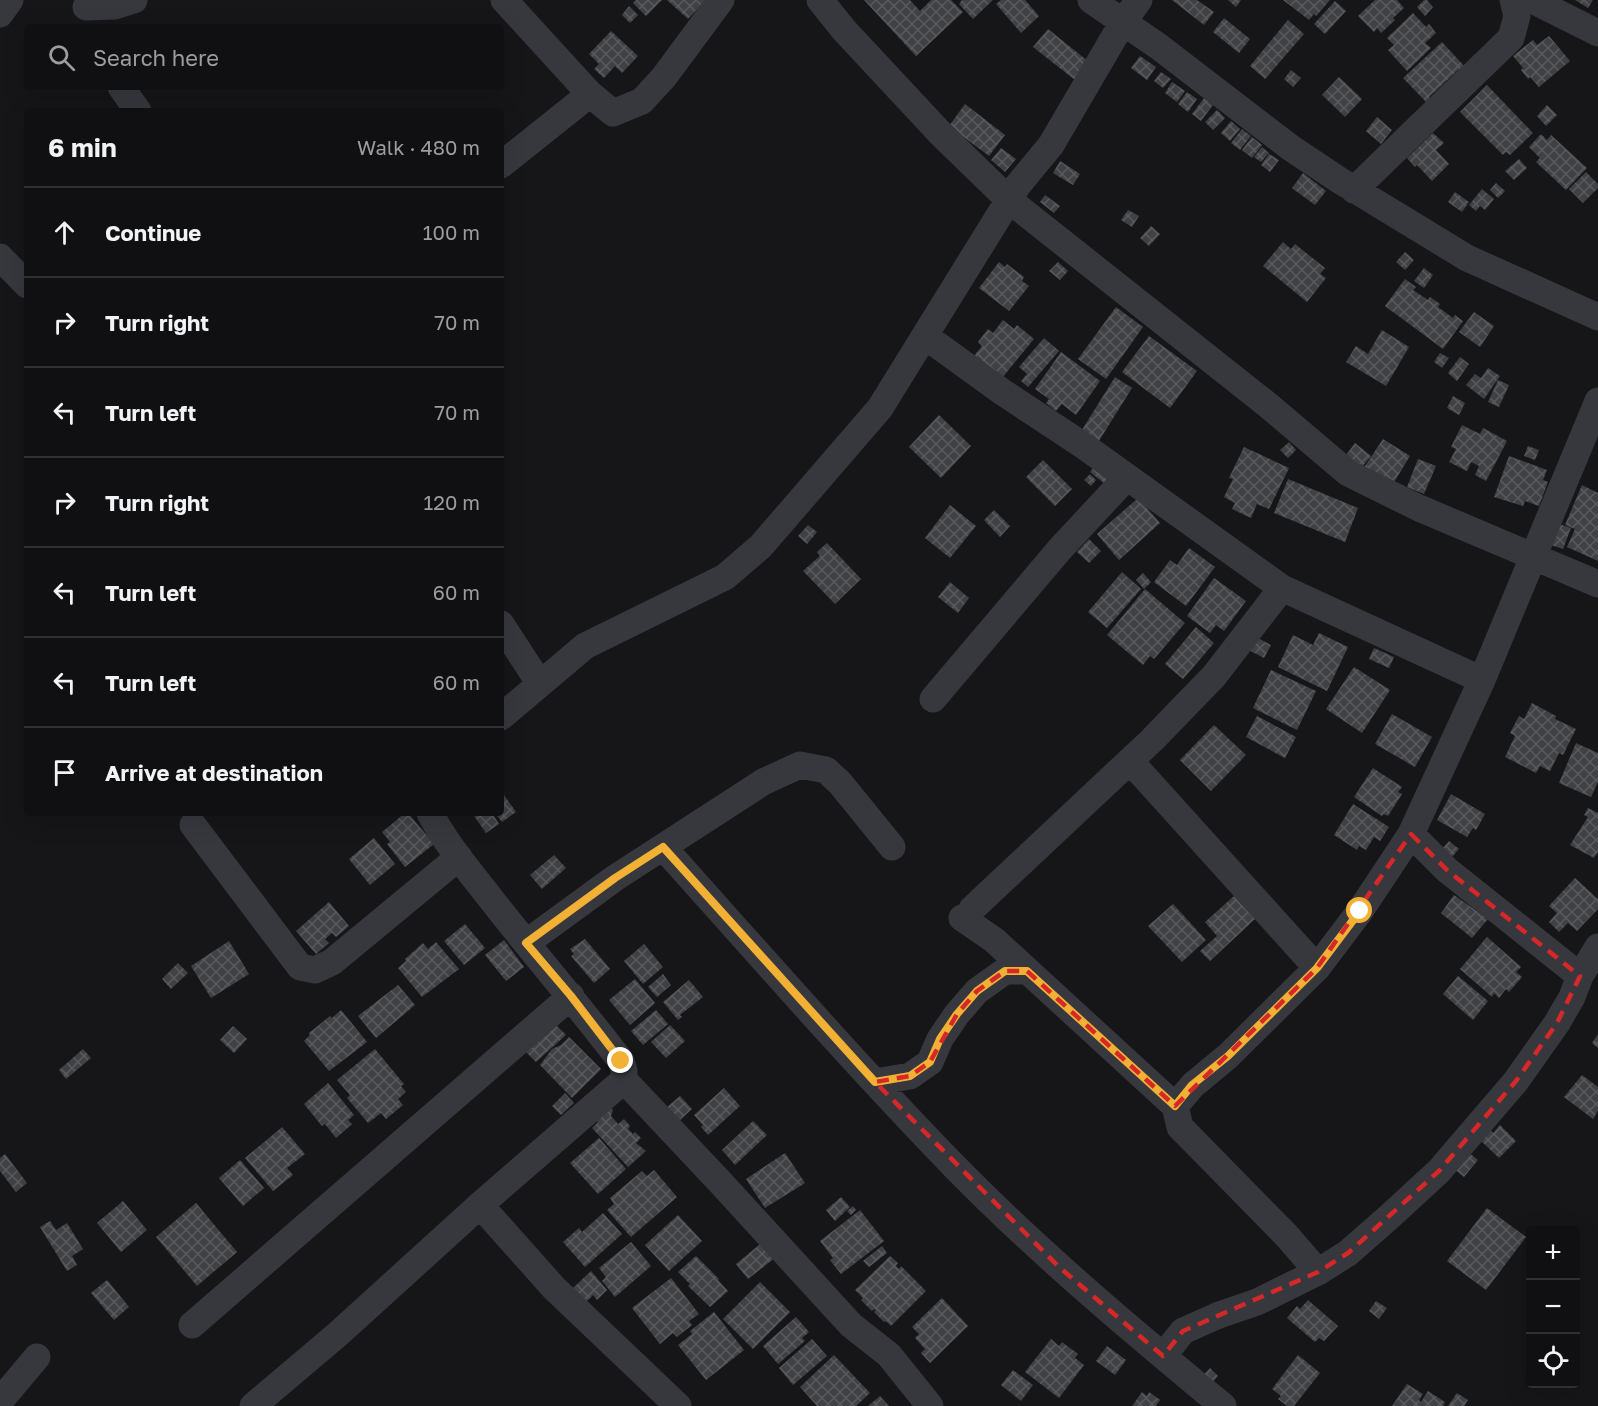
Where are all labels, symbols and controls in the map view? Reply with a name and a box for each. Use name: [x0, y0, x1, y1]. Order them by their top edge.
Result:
search box: [24, 24, 504, 90]
icon: search: [45, 41, 78, 74]
text: Search here: [93, 44, 219, 71]
text: 6 min: [48, 132, 117, 163]
text: Walk · 480 m: [357, 135, 480, 159]
icon: ahead: [48, 216, 81, 249]
text: Continue: [105, 219, 201, 246]
text: 100 m: [423, 220, 480, 244]
icon: right: [48, 306, 81, 339]
text: Turn right: [105, 309, 209, 336]
text: 70 m: [434, 310, 480, 334]
icon: left: [48, 396, 81, 429]
text: Turn left: [105, 399, 196, 426]
text: 70 m: [434, 400, 480, 424]
icon: right: [48, 486, 81, 519]
text: Turn right: [105, 489, 209, 516]
text: 120 m: [424, 490, 480, 514]
icon: left: [48, 576, 81, 609]
text: Turn left: [105, 579, 196, 606]
text: 60 m: [433, 580, 480, 604]
icon: left: [48, 666, 81, 699]
text: Turn left: [105, 669, 196, 696]
text: 60 m: [433, 670, 480, 694]
icon: arrive: [48, 756, 81, 789]
text: Arrive at destination: [105, 759, 323, 786]
route start: [1346, 897, 1372, 923]
route end: [607, 1047, 633, 1073]
map controls: [1526, 1226, 1580, 1388]
button: +: [1526, 1226, 1580, 1280]
button: −: [1526, 1280, 1580, 1334]
button: locate: [1526, 1334, 1580, 1388]

